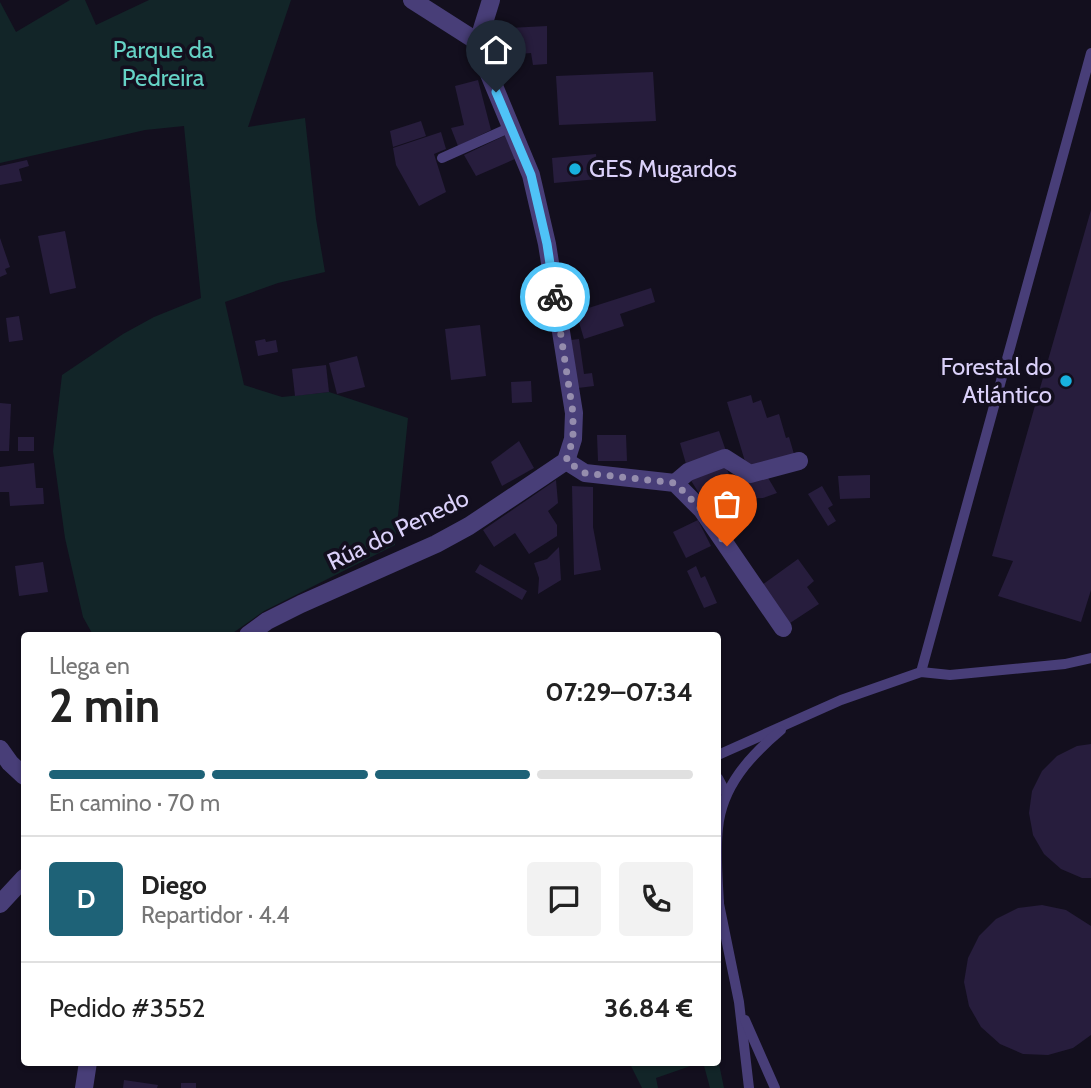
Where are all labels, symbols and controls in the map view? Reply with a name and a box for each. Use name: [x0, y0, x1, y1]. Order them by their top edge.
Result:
pin: [466, 20, 526, 92]
icon: home: [477, 31, 515, 69]
park label: Parque da Pedreira: [113, 35, 214, 92]
place label: GES Mugardos: [589, 154, 737, 183]
marker: GES Mugardos: [567, 161, 583, 177]
courier: [520, 262, 590, 332]
icon: bike: [536, 278, 574, 316]
place label: Forestal do Atlántico: [941, 352, 1052, 409]
marker: Forestal do Atlántico: [1058, 373, 1074, 389]
pin: [697, 474, 757, 546]
street label: Rúa do Penedo: [322, 483, 473, 576]
icon: bag: [708, 485, 746, 523]
text: Llega en: [49, 652, 130, 680]
text: 07:29–07:34: [545, 676, 693, 708]
text: 2 min: [49, 678, 160, 734]
text: En camino · 70 m: [49, 789, 220, 817]
button: chat: [527, 862, 601, 936]
button: phone: [619, 862, 693, 936]
text: Diego: [141, 869, 207, 901]
text: D: [77, 883, 95, 915]
text: Repartidor · 4.4: [141, 901, 290, 929]
text: Pedido #3552: [49, 992, 206, 1024]
text: 36.84 €: [604, 992, 693, 1024]

